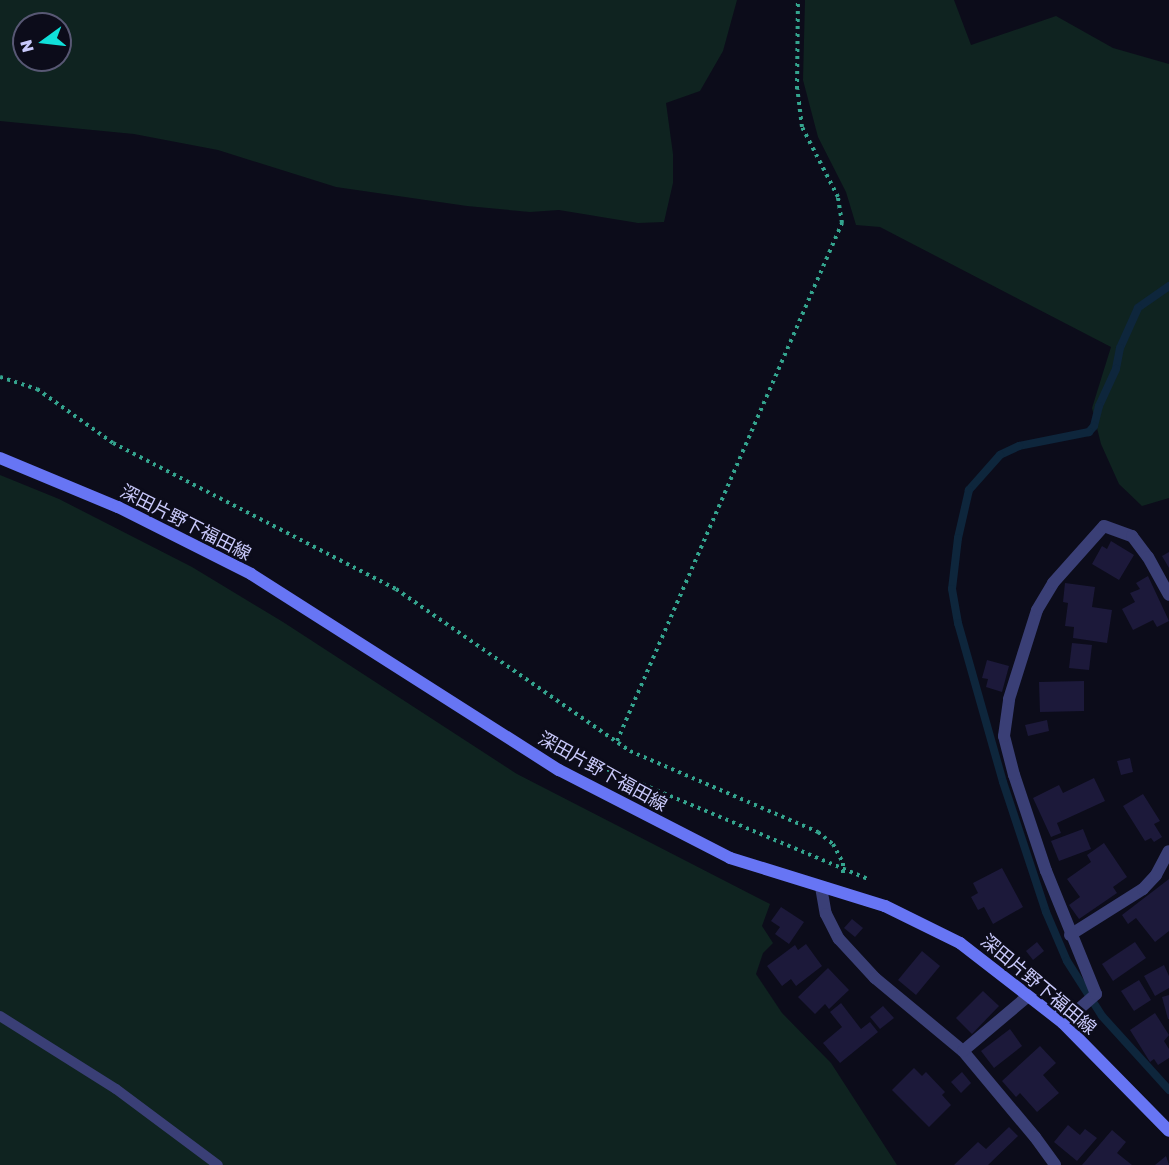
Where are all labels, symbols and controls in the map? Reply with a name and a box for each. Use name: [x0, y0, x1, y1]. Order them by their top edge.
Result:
north arrow: [12, 12, 72, 72]
text: N: [15, 38, 38, 55]
street label: 深田片野下福田線: [117, 480, 255, 564]
street label: 深田片野下福田線: [535, 727, 671, 815]
street label: 深田片野下福田線: [977, 929, 1101, 1039]

